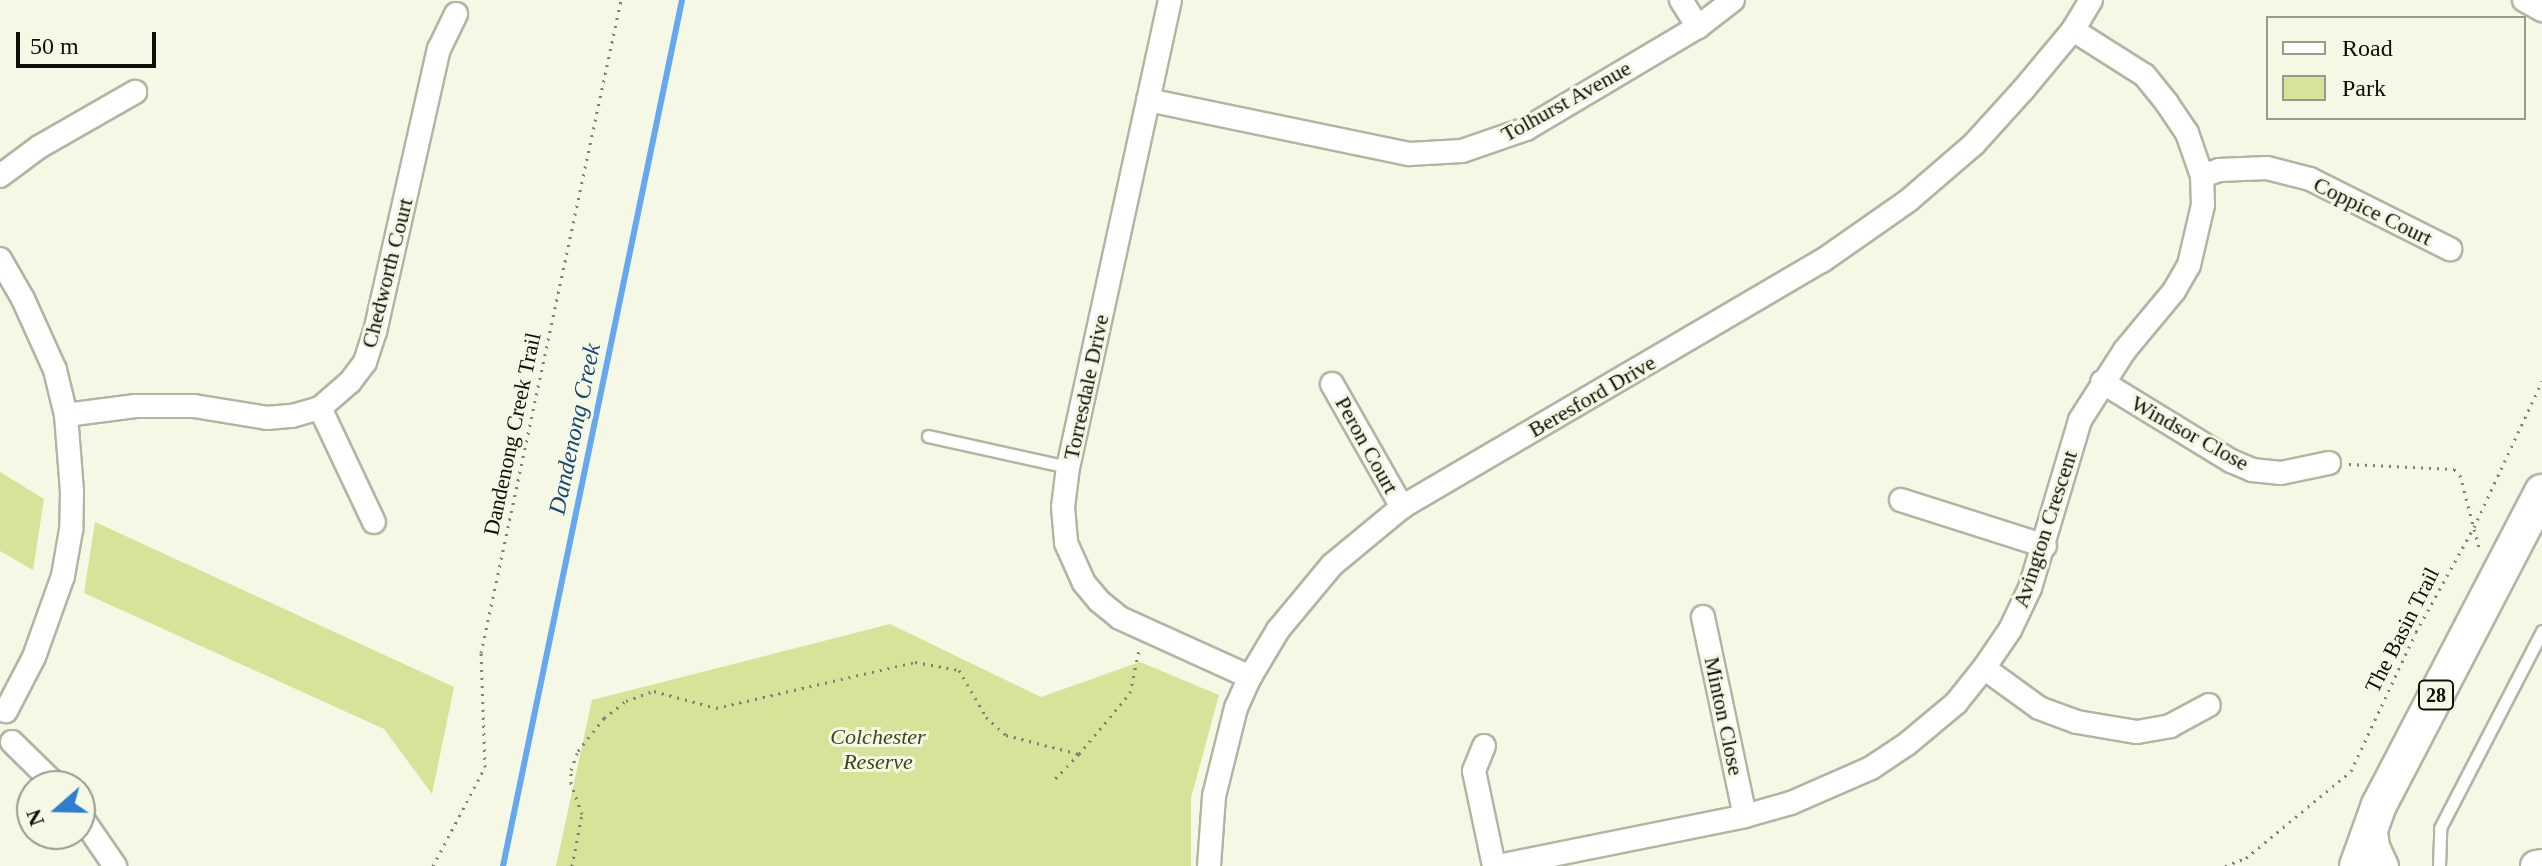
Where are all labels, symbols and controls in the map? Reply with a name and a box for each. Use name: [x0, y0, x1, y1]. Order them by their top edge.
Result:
scale bar: [20, 16, 160, 66]
legend: [2266, 16, 2526, 120]
text: 50 m: [30, 33, 79, 59]
text: Road: [2342, 35, 2393, 61]
street label: Tolhurst Avenue: [1496, 54, 1636, 148]
text: Park: [2342, 75, 2386, 101]
street label: Coppice Court: [2309, 171, 2437, 251]
street label: Chedworth Court: [356, 195, 418, 351]
street label: Torresdale Drive: [1058, 312, 1114, 462]
street label: Dandenong Creek Trail: [478, 330, 546, 538]
water label: Dandenong Creek: [543, 341, 607, 517]
street label: Beresford Drive: [1524, 349, 1660, 443]
street label: Windsor Close: [2127, 390, 2253, 476]
street label: Peron Court: [1330, 392, 1404, 498]
street label: Avington Crescent: [2007, 447, 2083, 611]
street label: The Basin Trail: [2359, 563, 2445, 697]
street label: Minton Close: [1699, 654, 1749, 778]
road number: 28: [2418, 679, 2454, 711]
park label: Colchester Reserve: [830, 723, 926, 774]
north arrow: [16, 770, 96, 850]
text: N: [20, 806, 49, 829]

